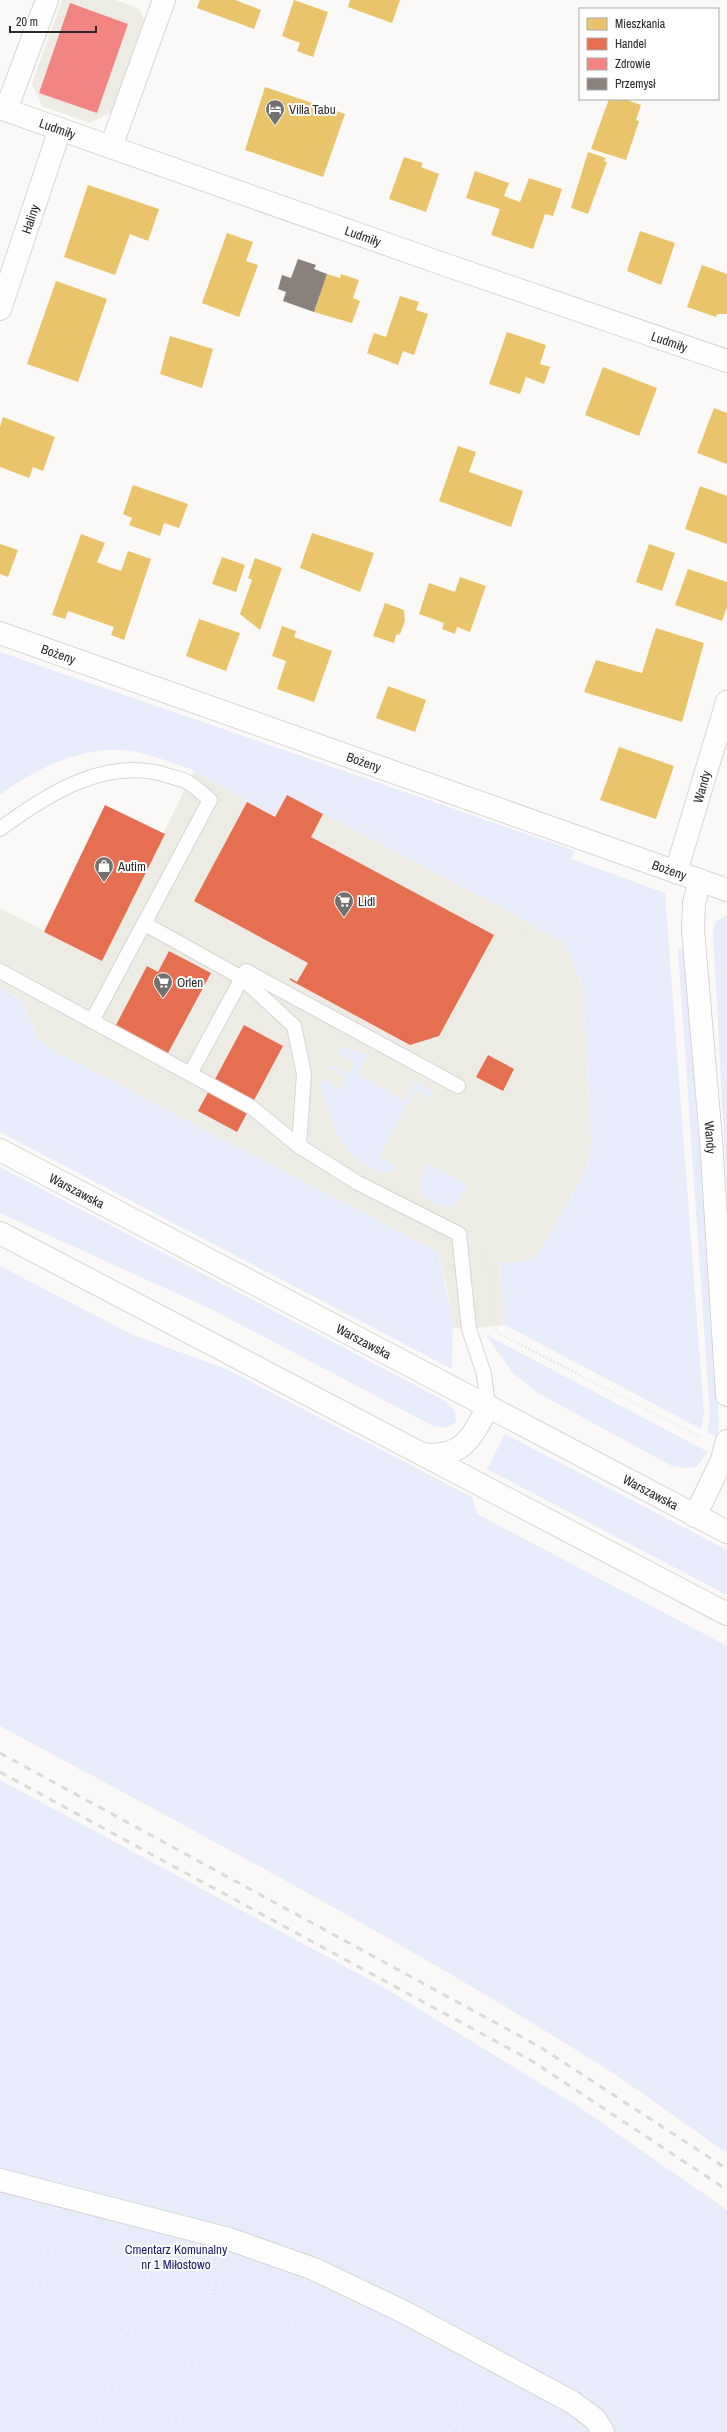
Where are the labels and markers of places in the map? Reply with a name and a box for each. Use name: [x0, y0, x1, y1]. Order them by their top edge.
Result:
hotel icon: Villa Tabu: [264, 98, 286, 126]
place label: Villa Tabu: [289, 101, 336, 118]
shop icon: Autim: [93, 855, 115, 883]
place label: Autim: [117, 858, 146, 875]
supermarket icon: Lidl: [333, 890, 355, 918]
place label: Lidl: [358, 893, 375, 910]
supermarket icon: Orlen: [152, 971, 174, 999]
place label: Orlen: [177, 974, 203, 991]

